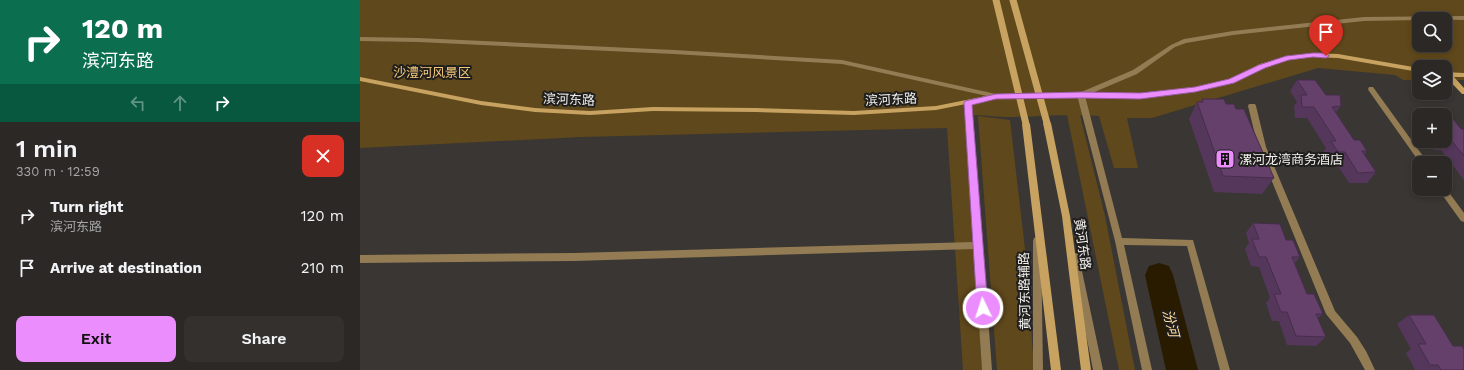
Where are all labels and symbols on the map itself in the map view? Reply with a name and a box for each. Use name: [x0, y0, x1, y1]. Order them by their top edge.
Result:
pin: [1309, 15, 1343, 56]
park label: 沙澧河风景区: [393, 65, 471, 80]
street label: 滨河东路: [543, 91, 595, 108]
street label: 滨河东路: [865, 91, 917, 108]
building icon: 漯河龙湾商务酒店: [1214, 148, 1236, 170]
place label: 漯河龙湾商务酒店: [1239, 152, 1343, 167]
street label: 黄河东路: [1071, 217, 1094, 271]
street label: 黄河东路辅路: [1016, 252, 1033, 330]
position arrow: [962, 287, 1004, 329]
water label: 汾河: [1160, 307, 1183, 341]

